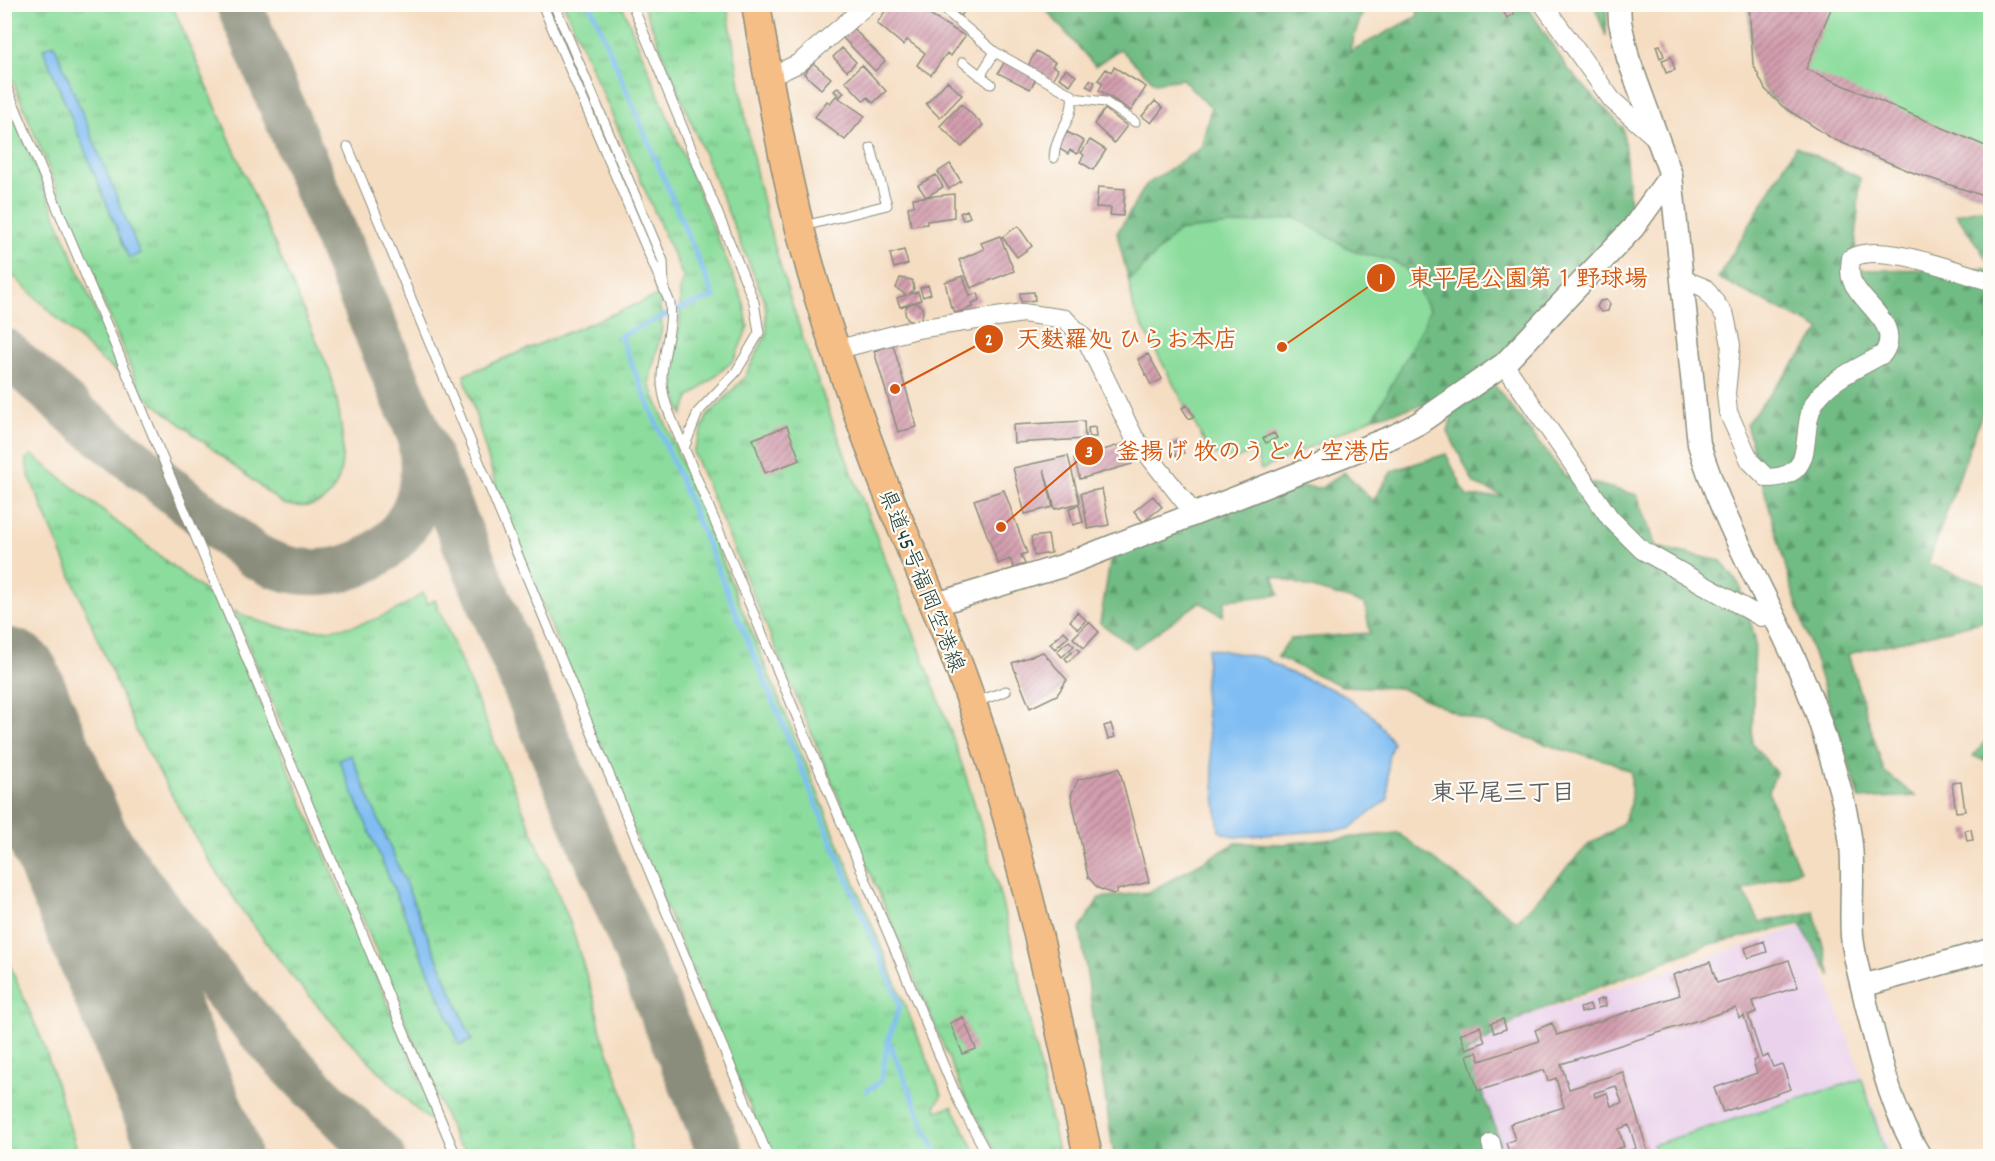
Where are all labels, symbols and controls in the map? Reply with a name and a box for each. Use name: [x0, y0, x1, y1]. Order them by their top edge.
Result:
callout: 東平尾公園第１野球場: [1366, 257, 1660, 299]
text: 東平尾公園第１野球場: [1408, 264, 1648, 298]
text: 1: [1379, 268, 1383, 293]
callout: 天麩羅処 ひらお本店: [974, 318, 1250, 360]
text: 天麩羅処 ひらお本店: [1016, 325, 1238, 359]
text: 2: [985, 329, 993, 354]
callout: 釜揚げ 牧のうどん 空港店: [1074, 430, 1403, 472]
text: 釜揚げ 牧のうどん 空港店: [1116, 437, 1392, 471]
text: 3: [1085, 441, 1093, 466]
street label: 県道45号福岡空港線: [869, 485, 971, 678]
district label: 東平尾三丁目: [1431, 778, 1575, 812]

